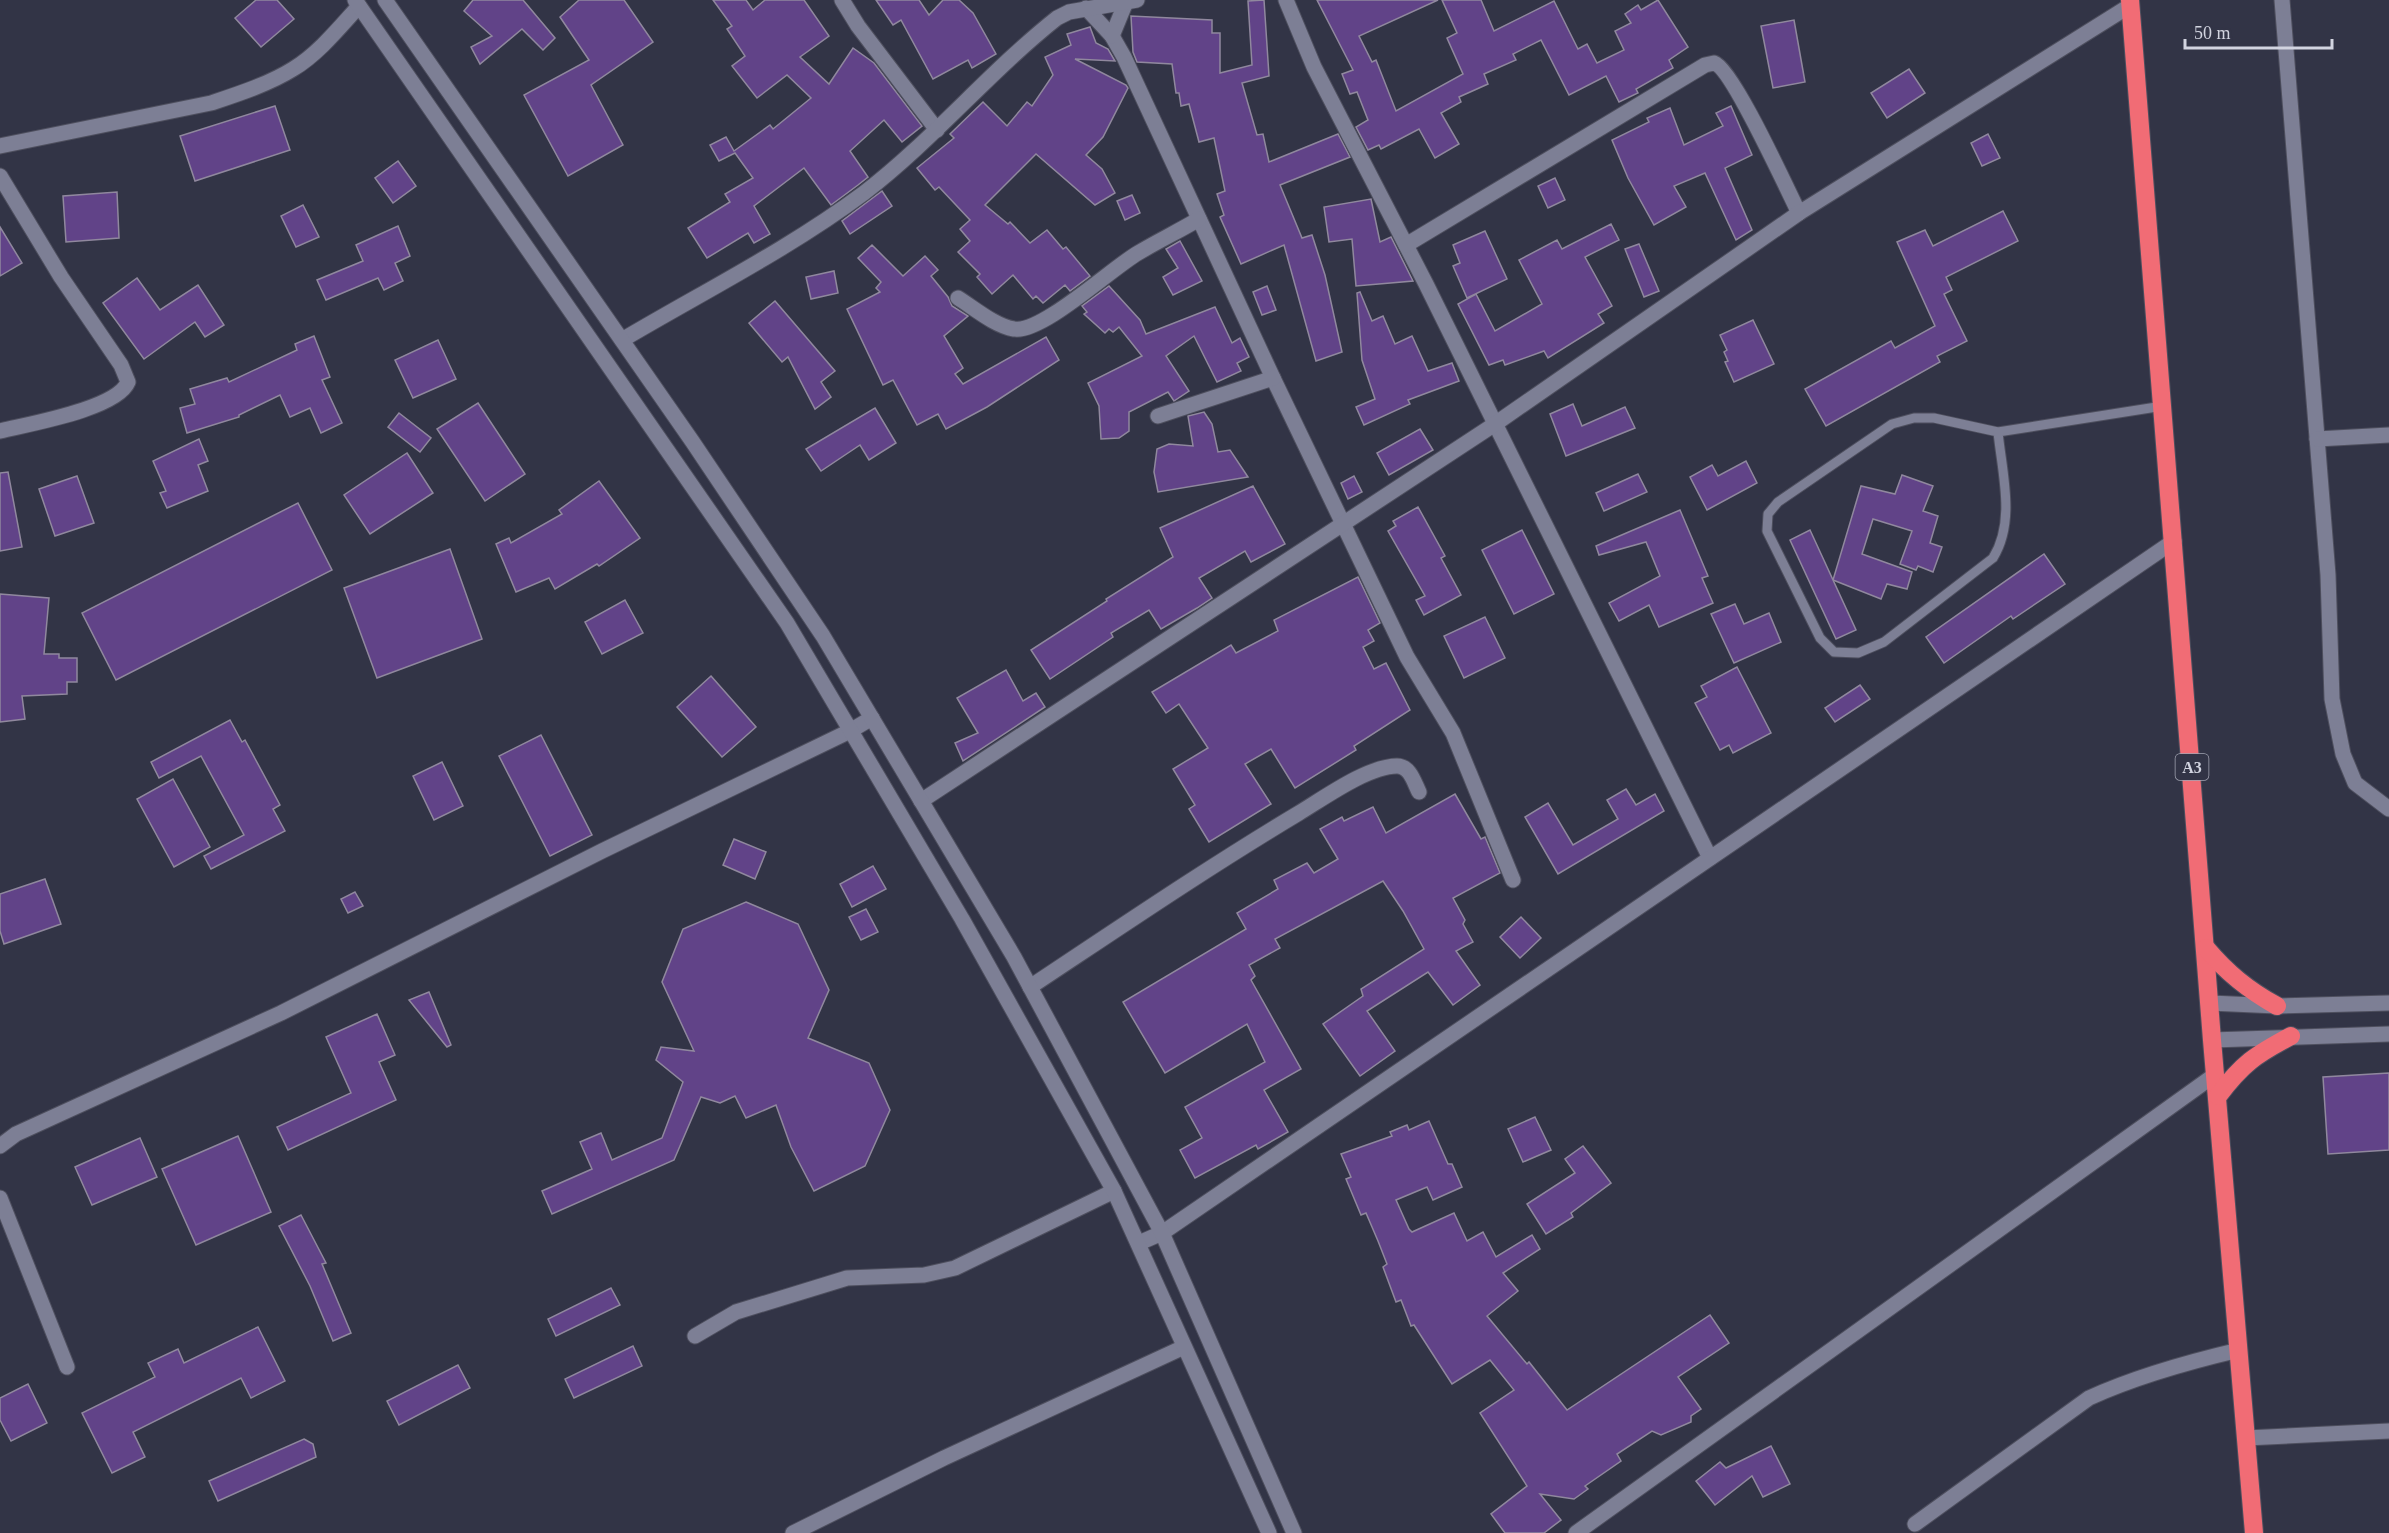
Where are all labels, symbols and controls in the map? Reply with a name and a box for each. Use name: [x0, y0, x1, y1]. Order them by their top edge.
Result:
scale bar: [2185, 12, 2332, 50]
text: 50 m: [2194, 23, 2231, 43]
road number: A3: [2176, 754, 2208, 780]

